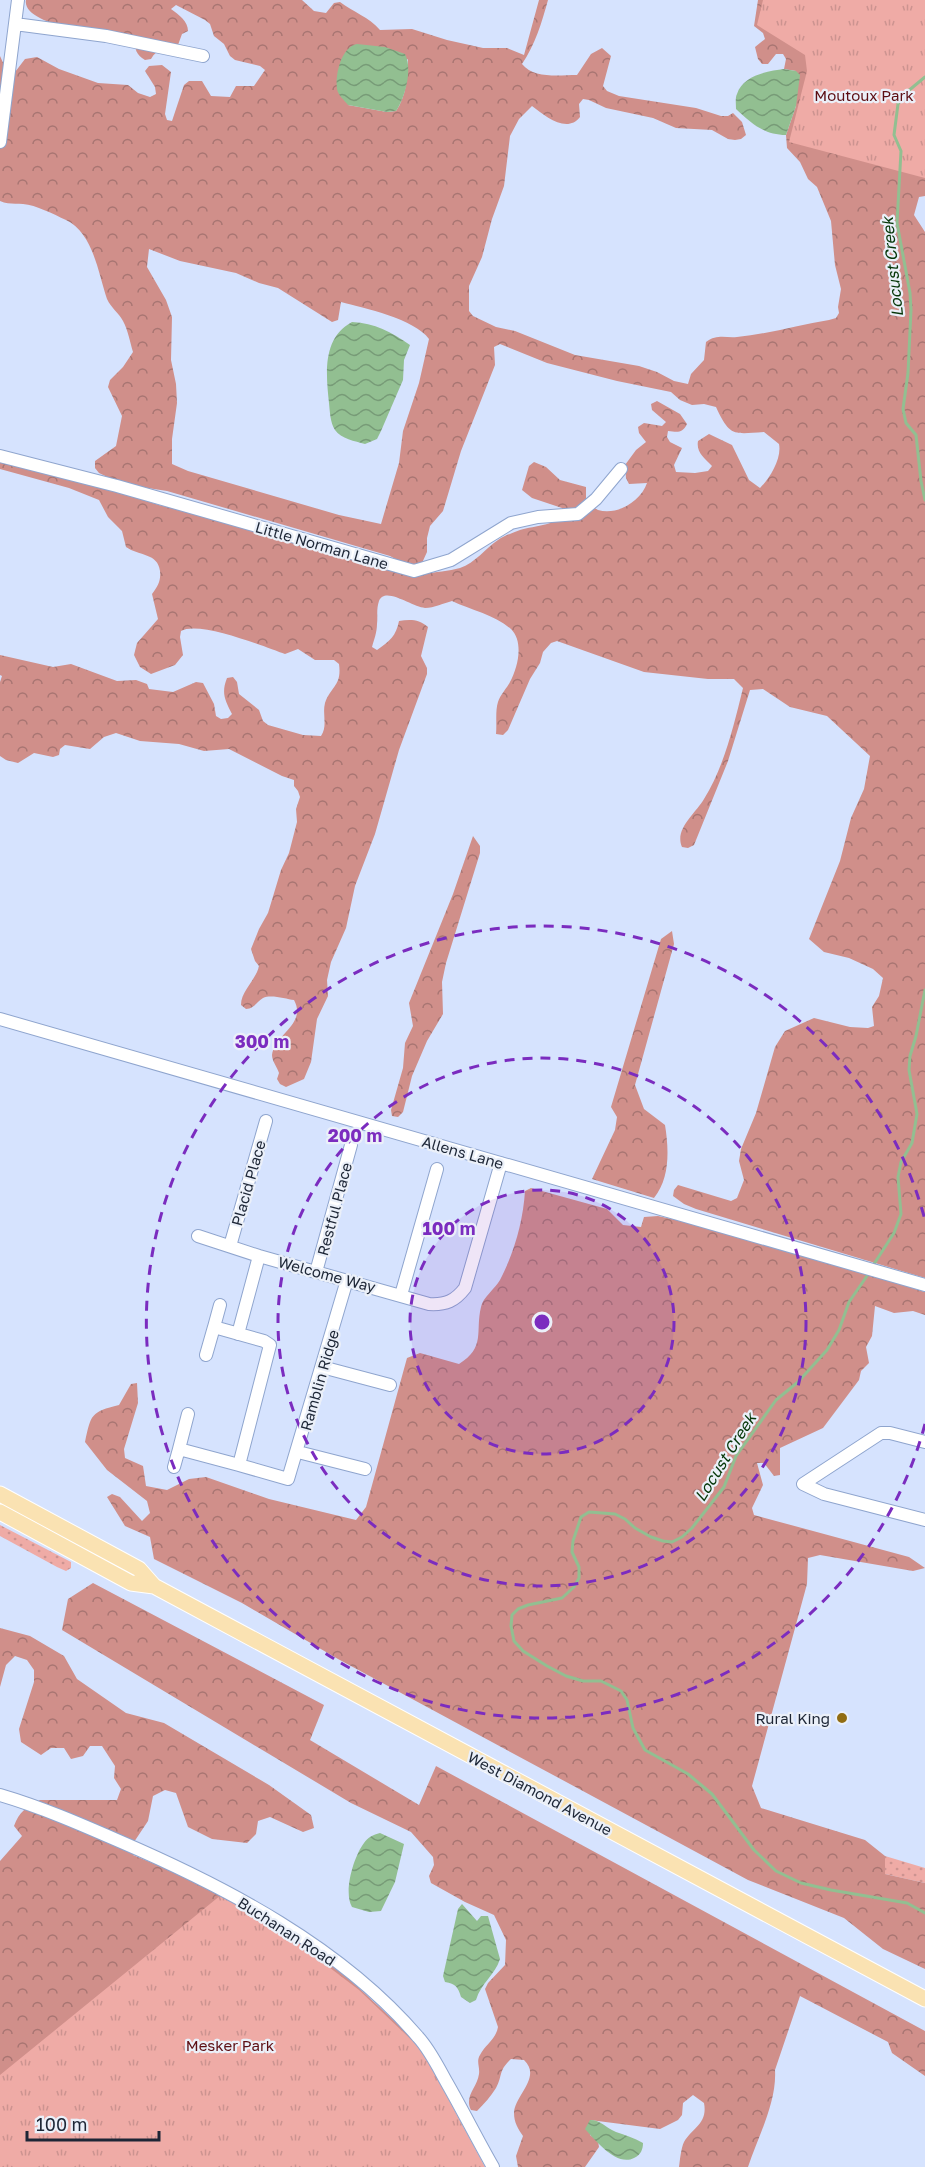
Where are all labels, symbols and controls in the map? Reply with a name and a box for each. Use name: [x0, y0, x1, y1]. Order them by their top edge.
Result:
park label: Moutoux Park: [814, 86, 914, 104]
water label: Locust Creek: [877, 214, 907, 318]
street label: Little Norman Lane: [253, 517, 391, 573]
text: 300 m: [235, 1030, 289, 1052]
text: 200 m: [328, 1124, 382, 1146]
street label: Allens Lane: [420, 1132, 506, 1172]
street label: Placid Place: [227, 1138, 269, 1228]
street label: Restful Place: [313, 1160, 355, 1258]
text: 100 m: [423, 1217, 475, 1239]
street label: Welcome Way: [276, 1252, 378, 1296]
centre of rings: [532, 1312, 552, 1332]
street label: Ramblin Ridge: [296, 1327, 342, 1433]
water label: Locust Creek: [690, 1407, 761, 1505]
place label: Rural King: [755, 1709, 830, 1727]
marker: Rural King: [835, 1711, 849, 1725]
street label: West Diamond Avenue: [465, 1747, 615, 1839]
street label: Buchanan Road: [235, 1893, 339, 1969]
park label: Mesker Park: [186, 2036, 275, 2054]
scale bar: [27, 2104, 159, 2142]
text: 100 m: [36, 2113, 87, 2135]

